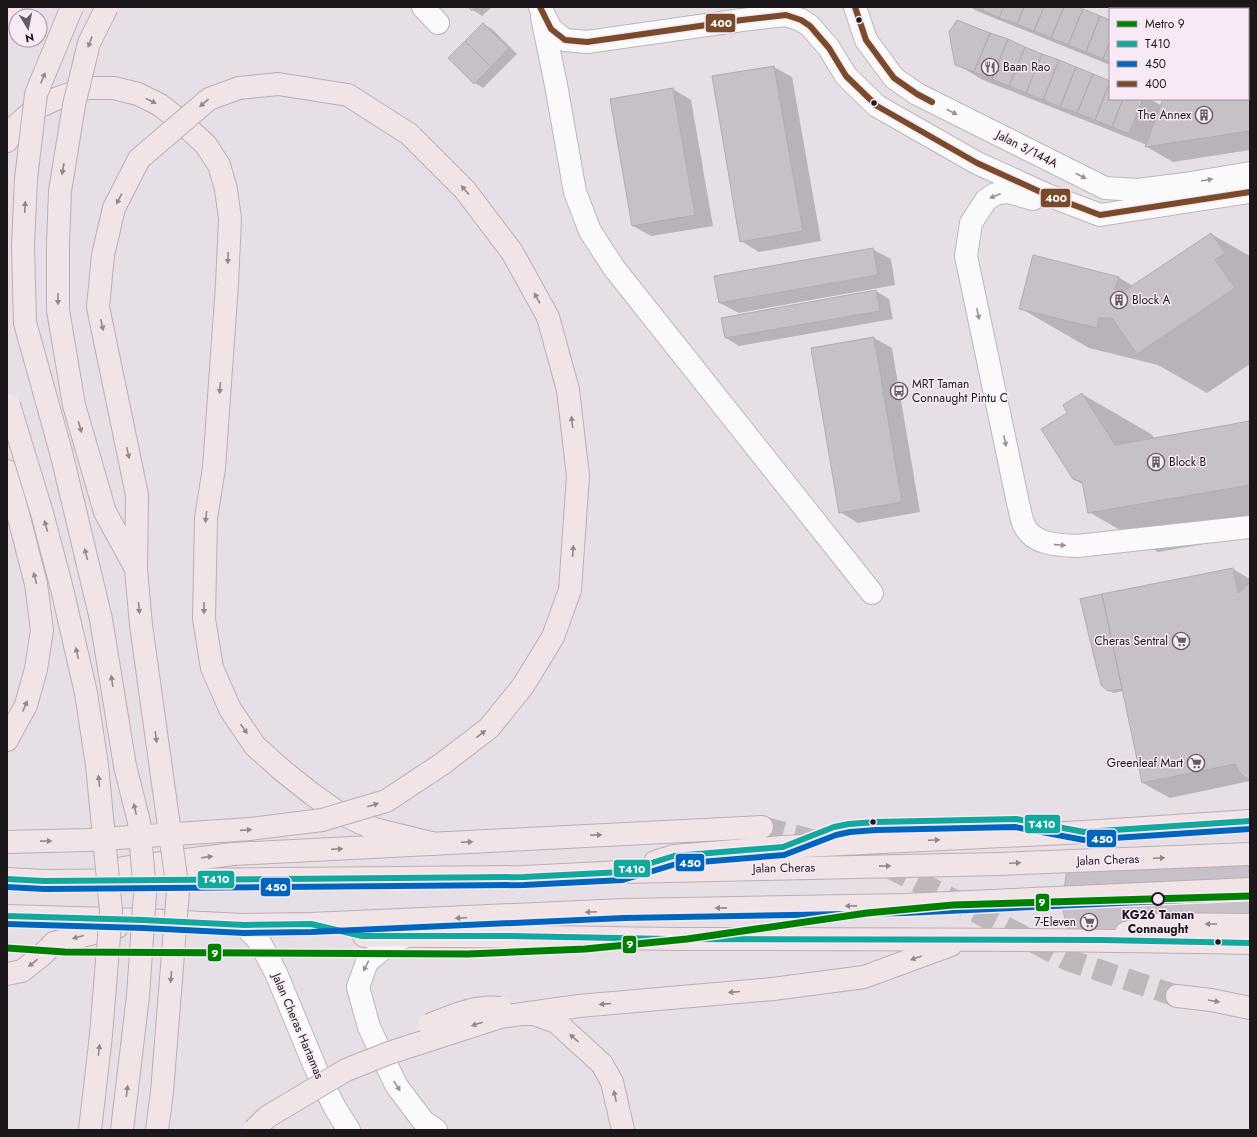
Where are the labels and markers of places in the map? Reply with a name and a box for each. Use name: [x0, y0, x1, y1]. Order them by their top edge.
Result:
unlabelled marker: [854, 15, 864, 25]
restaurant icon: Baan Rao: [980, 57, 1000, 77]
place label: Baan Rao: [1003, 58, 1051, 76]
unlabelled marker: [869, 98, 879, 108]
building icon: The Annex: [1194, 105, 1214, 125]
place label: The Annex: [1138, 106, 1192, 124]
building icon: Block A: [1109, 290, 1129, 310]
place label: Block A: [1132, 291, 1171, 309]
place label: MRT Taman Connaught Pintu C: [912, 375, 1008, 407]
bus stop icon: MRT Taman Connaught Pintu C: [889, 381, 909, 401]
building icon: Block B: [1146, 452, 1166, 472]
place label: Block B: [1169, 453, 1207, 471]
supermarket icon: Cheras Sentral: [1171, 631, 1191, 651]
place label: Cheras Sentral: [1094, 632, 1168, 650]
supermarket icon: Greenleaf Mart: [1186, 753, 1206, 773]
place label: Greenleaf Mart: [1107, 754, 1183, 772]
unlabelled marker: [868, 817, 878, 827]
marker: KG26 Taman Connaught: [1151, 892, 1165, 906]
place label: KG26 Taman Connaught: [1122, 906, 1194, 938]
supermarket icon: 7-Eleven: [1079, 912, 1099, 932]
place label: 7-Eleven: [1034, 913, 1076, 931]
unlabelled marker: [1213, 937, 1223, 947]

